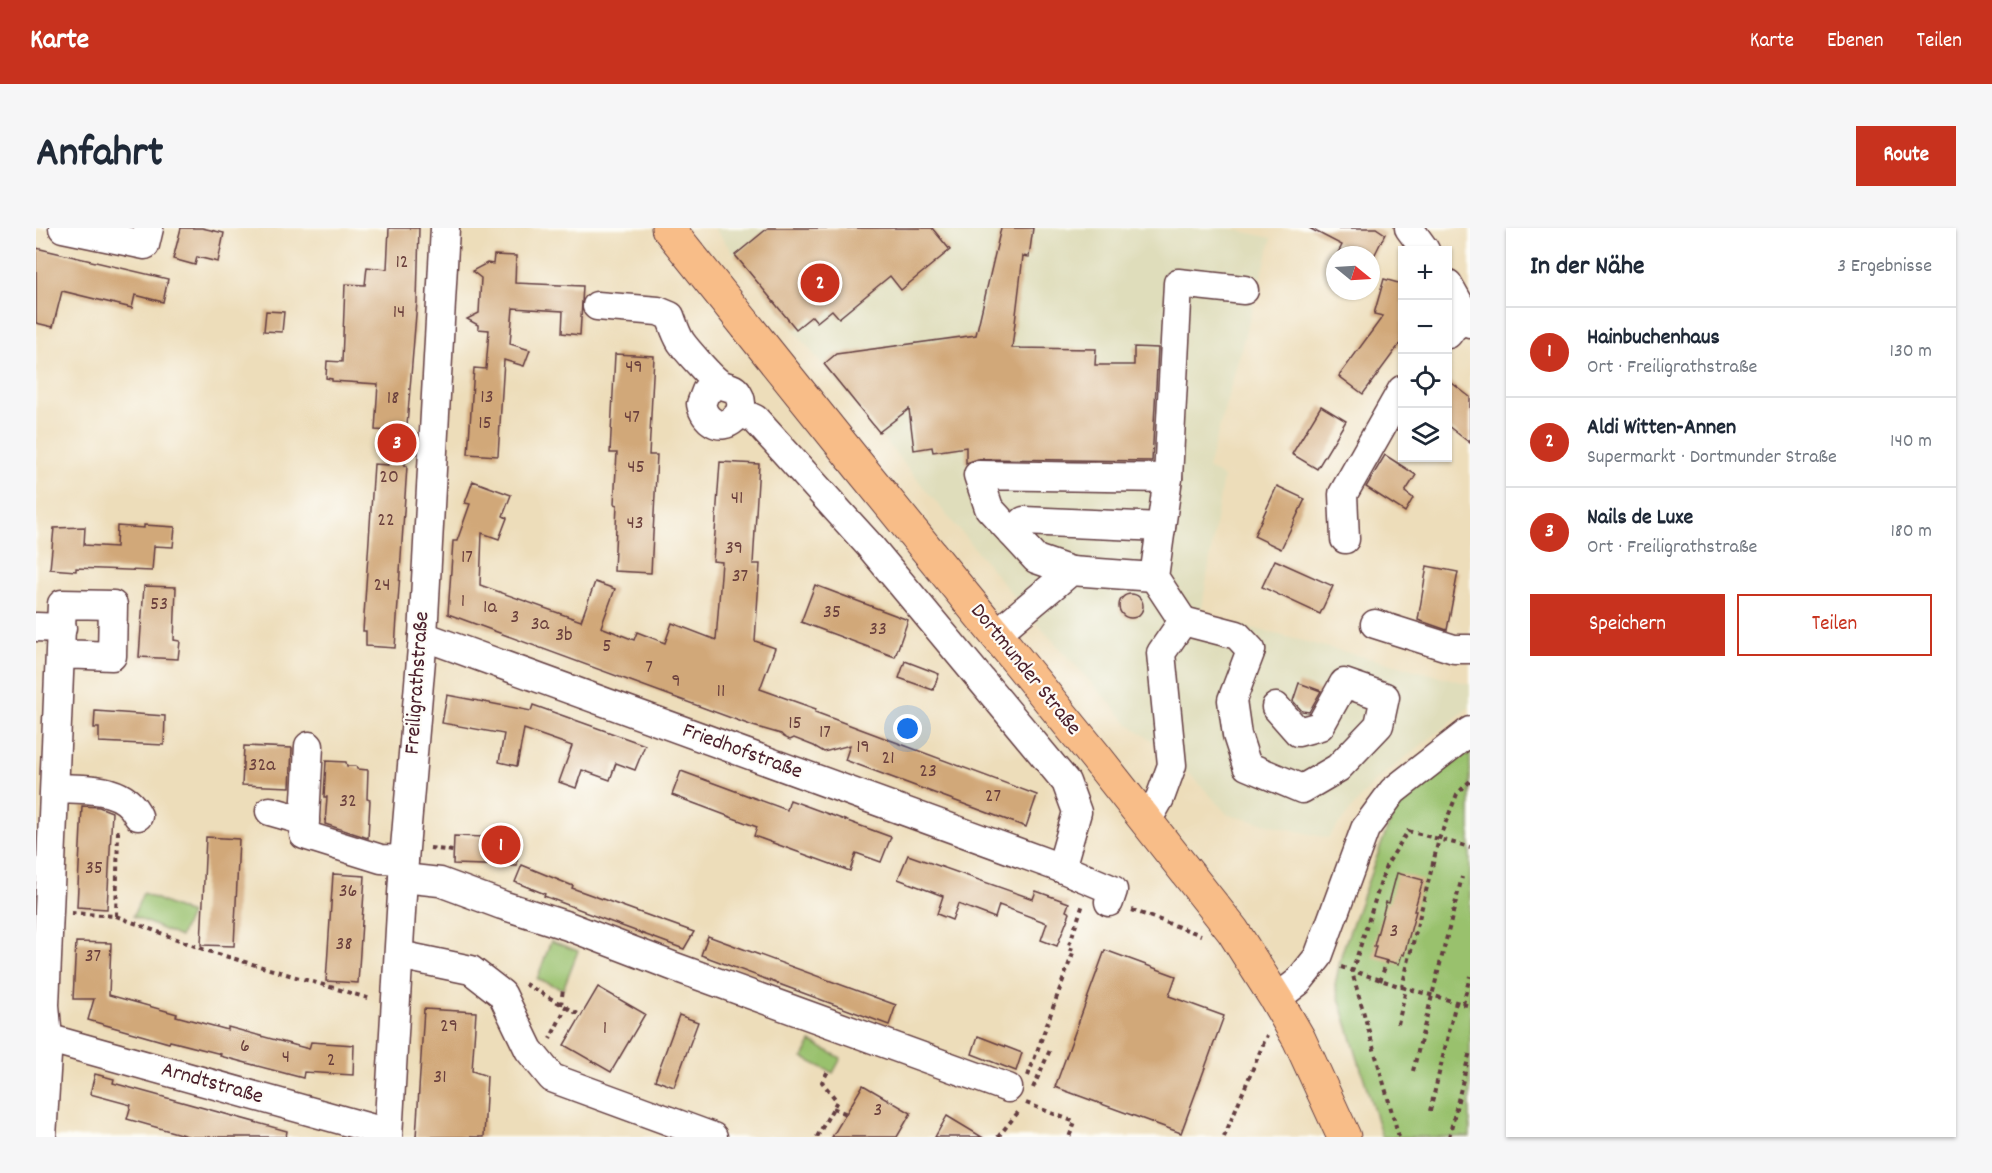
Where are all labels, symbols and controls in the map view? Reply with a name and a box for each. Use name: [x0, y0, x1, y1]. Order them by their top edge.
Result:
text: Karte: [30, 22, 89, 62]
text: Karte: [1750, 27, 1794, 57]
text: Ebenen: [1827, 27, 1884, 57]
text: Teilen: [1917, 27, 1962, 57]
text: Anfahrt: [36, 126, 163, 186]
button: Route: [1856, 126, 1956, 186]
north arrow: [1326, 246, 1380, 300]
map controls: [1398, 246, 1452, 462]
button: +: [1398, 246, 1452, 300]
house number: 12: [395, 249, 409, 277]
text: In der Nähe: [1530, 249, 1644, 286]
text: 3 Ergebnisse: [1837, 253, 1932, 281]
pin: 2: [800, 260, 840, 306]
house number: 14: [393, 299, 405, 327]
button: −: [1398, 300, 1452, 354]
text: Hainbuchenhaus: [1587, 323, 1720, 354]
text: 1: [1547, 338, 1552, 366]
text: 130 m: [1890, 338, 1932, 366]
house number: 49: [625, 354, 643, 382]
button: locate: [1398, 354, 1452, 408]
text: Ort · Freiligrathstraße: [1587, 354, 1757, 382]
house number: 13: [480, 384, 494, 412]
house number: 18: [387, 385, 399, 413]
house number: 47: [624, 404, 640, 432]
button: layers: [1398, 408, 1452, 462]
house number: 15: [478, 410, 492, 438]
text: Aldi Witten-Annen: [1587, 413, 1736, 444]
pin: 3: [378, 420, 416, 466]
text: 2: [1545, 428, 1554, 456]
text: 140 m: [1890, 428, 1932, 456]
text: Supermarkt · Dortmunder Straße: [1587, 444, 1837, 472]
house number: 45: [627, 454, 645, 482]
house number: 20: [379, 464, 399, 492]
house number: 41: [731, 485, 743, 513]
text: Nails de Luxe: [1587, 503, 1693, 534]
house number: 22: [377, 507, 395, 535]
house number: 43: [626, 510, 644, 538]
text: 3: [1545, 518, 1554, 546]
text: 180 m: [1890, 518, 1932, 546]
text: Ort · Freiligrathstraße: [1587, 534, 1757, 562]
house number: 39: [725, 535, 743, 563]
house number: 17: [461, 544, 473, 572]
house number: 37: [732, 563, 748, 591]
house number: 24: [373, 572, 391, 600]
house number: 1: [461, 588, 465, 616]
house number: 53: [150, 591, 168, 619]
house number: 1a: [483, 594, 497, 622]
button: Speichern: [1530, 594, 1725, 656]
button: Teilen: [1737, 594, 1932, 656]
street label: Dortmunder Straße: [962, 597, 1088, 743]
house number: 35: [823, 599, 841, 627]
house number: 3: [511, 604, 519, 632]
street label: Freiligrathstraße: [398, 610, 438, 756]
house number: 3a: [531, 611, 550, 639]
house number: 33: [869, 616, 887, 644]
house number: 3b: [555, 622, 573, 650]
house number: 5: [602, 633, 612, 661]
house number: 7: [645, 654, 653, 682]
house number: 9: [671, 668, 681, 696]
house number: 11: [717, 678, 725, 706]
house number: 15: [788, 710, 802, 738]
your location: [893, 714, 922, 743]
street label: Friedhofstraße: [678, 716, 806, 788]
house number: 17: [819, 719, 831, 747]
house number: 19: [856, 734, 870, 762]
house number: 21: [881, 745, 895, 773]
house number: 32a: [249, 752, 276, 780]
house number: 23: [919, 758, 937, 786]
house number: 27: [985, 783, 1001, 811]
house number: 32: [339, 788, 357, 816]
pin: 1: [482, 822, 520, 868]
house number: 35: [85, 855, 103, 883]
house number: 36: [339, 878, 357, 906]
house number: 3: [1390, 918, 1398, 946]
house number: 38: [336, 931, 352, 959]
house number: 37: [85, 943, 101, 971]
house number: 29: [440, 1013, 458, 1041]
house number: 1: [603, 1015, 607, 1043]
house number: 6: [240, 1033, 250, 1061]
house number: 4: [282, 1044, 290, 1072]
house number: 2: [327, 1047, 335, 1075]
street label: Arndtstraße: [157, 1055, 267, 1113]
house number: 31: [433, 1064, 447, 1092]
house number: 3: [874, 1097, 882, 1125]

